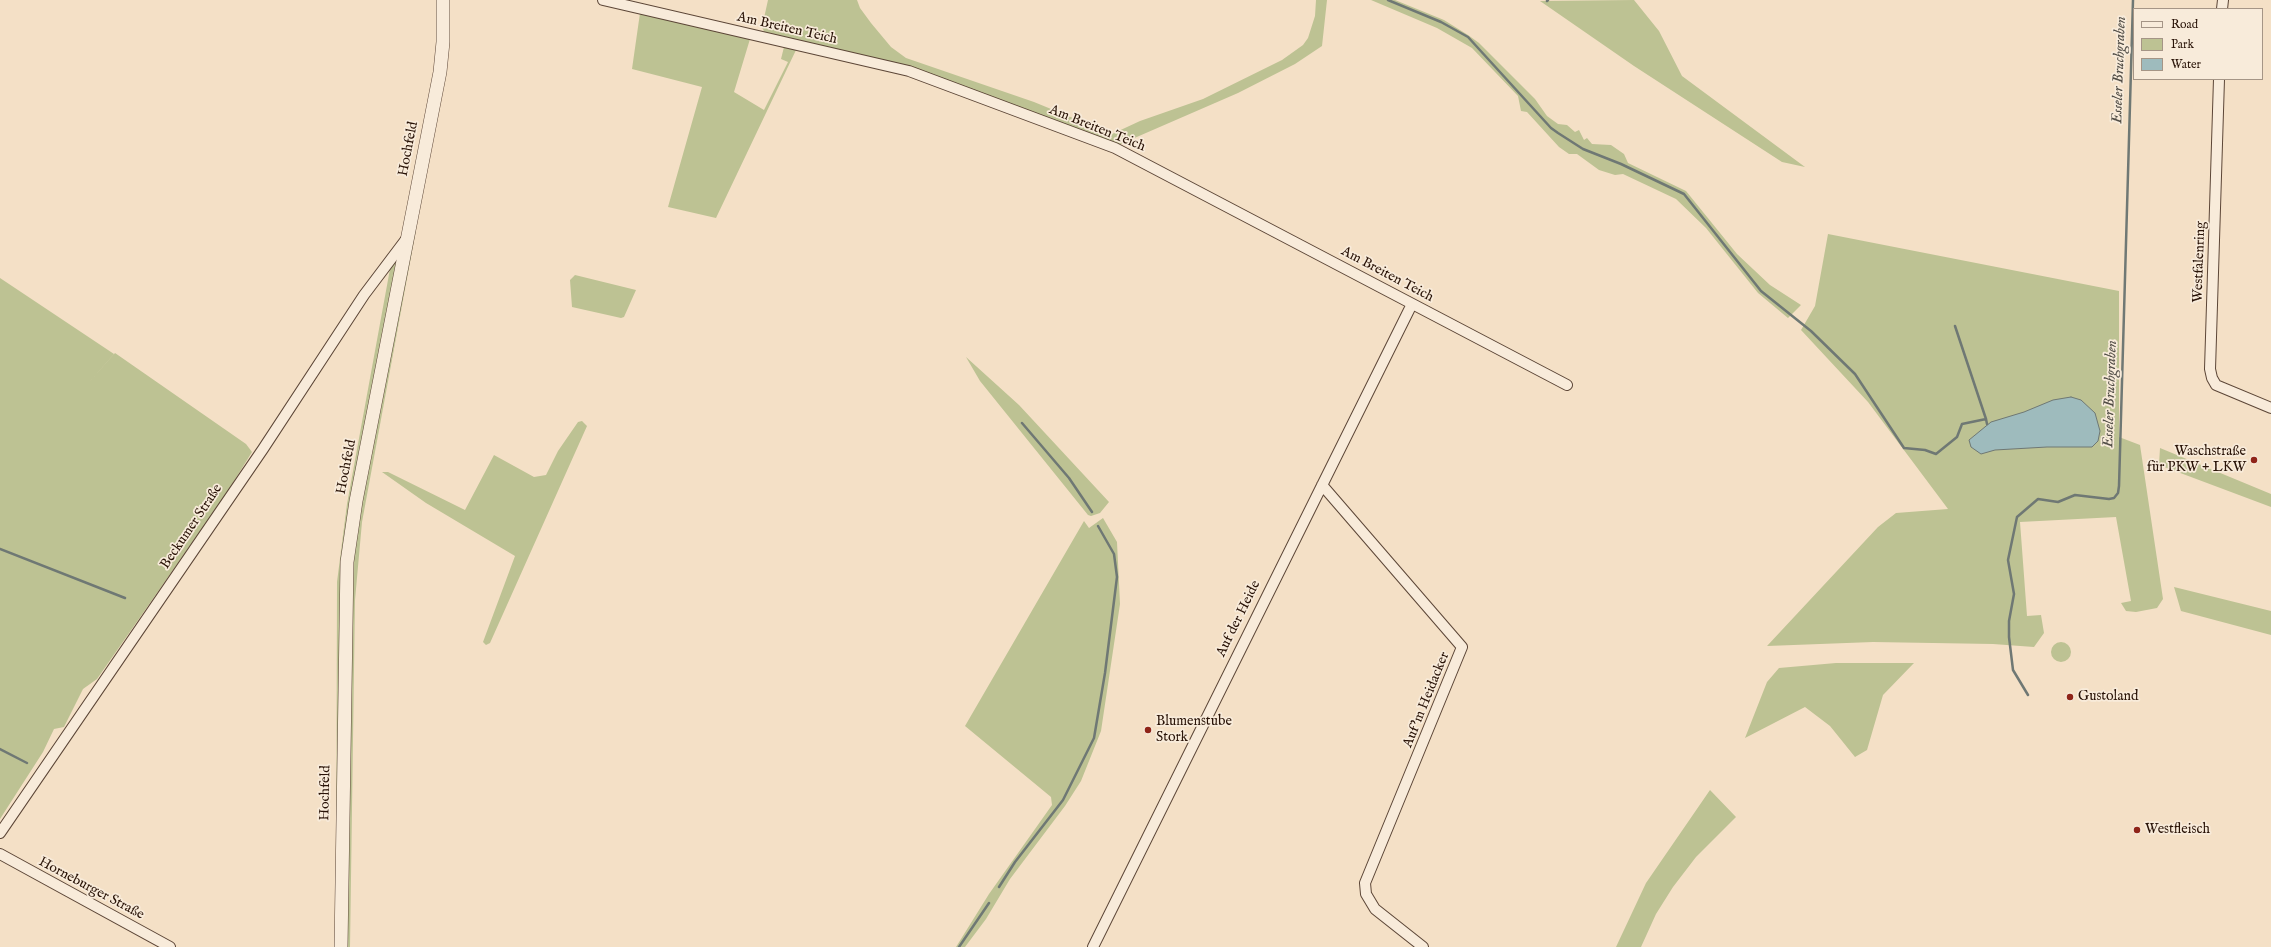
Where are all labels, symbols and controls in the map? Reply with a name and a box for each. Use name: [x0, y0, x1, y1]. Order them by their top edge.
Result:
legend: [2133, 8, 2263, 80]
street label: Am Breiten Teich: [735, 9, 839, 49]
water label: Esseler Bruchgraben: [2109, 16, 2131, 124]
text: Road: [2171, 17, 2198, 32]
text: Park: [2171, 37, 2194, 52]
text: Water: [2171, 57, 2201, 72]
street label: Am Breiten Teich: [1046, 102, 1148, 156]
street label: Hochfeld: [395, 120, 423, 178]
street label: Westfalenring: [2190, 221, 2210, 303]
street label: Am Breiten Teich: [1338, 244, 1436, 306]
water label: Esseler Bruchgraben: [2100, 340, 2122, 448]
street label: Hochfeld: [333, 438, 361, 496]
place label: Waschstraße für PKW + LKW: [2147, 444, 2246, 476]
marker: Waschstraße für PKW + LKW: [2249, 455, 2259, 465]
street label: Beckumer Straße: [157, 481, 227, 573]
street label: Auf der Heide: [1213, 578, 1265, 660]
street label: Auf'm Heidacker: [1400, 650, 1454, 750]
place label: Gustoland: [2078, 689, 2138, 705]
marker: Gustoland: [2065, 692, 2075, 702]
place label: Blumenstube Stork: [1156, 714, 1232, 746]
marker: Blumenstube Stork: [1143, 725, 1153, 735]
street label: Hochfeld: [317, 765, 335, 821]
place label: Westfleisch: [2145, 822, 2210, 838]
marker: Westfleisch: [2132, 825, 2142, 835]
street label: Horneburger Straße: [35, 854, 147, 924]

